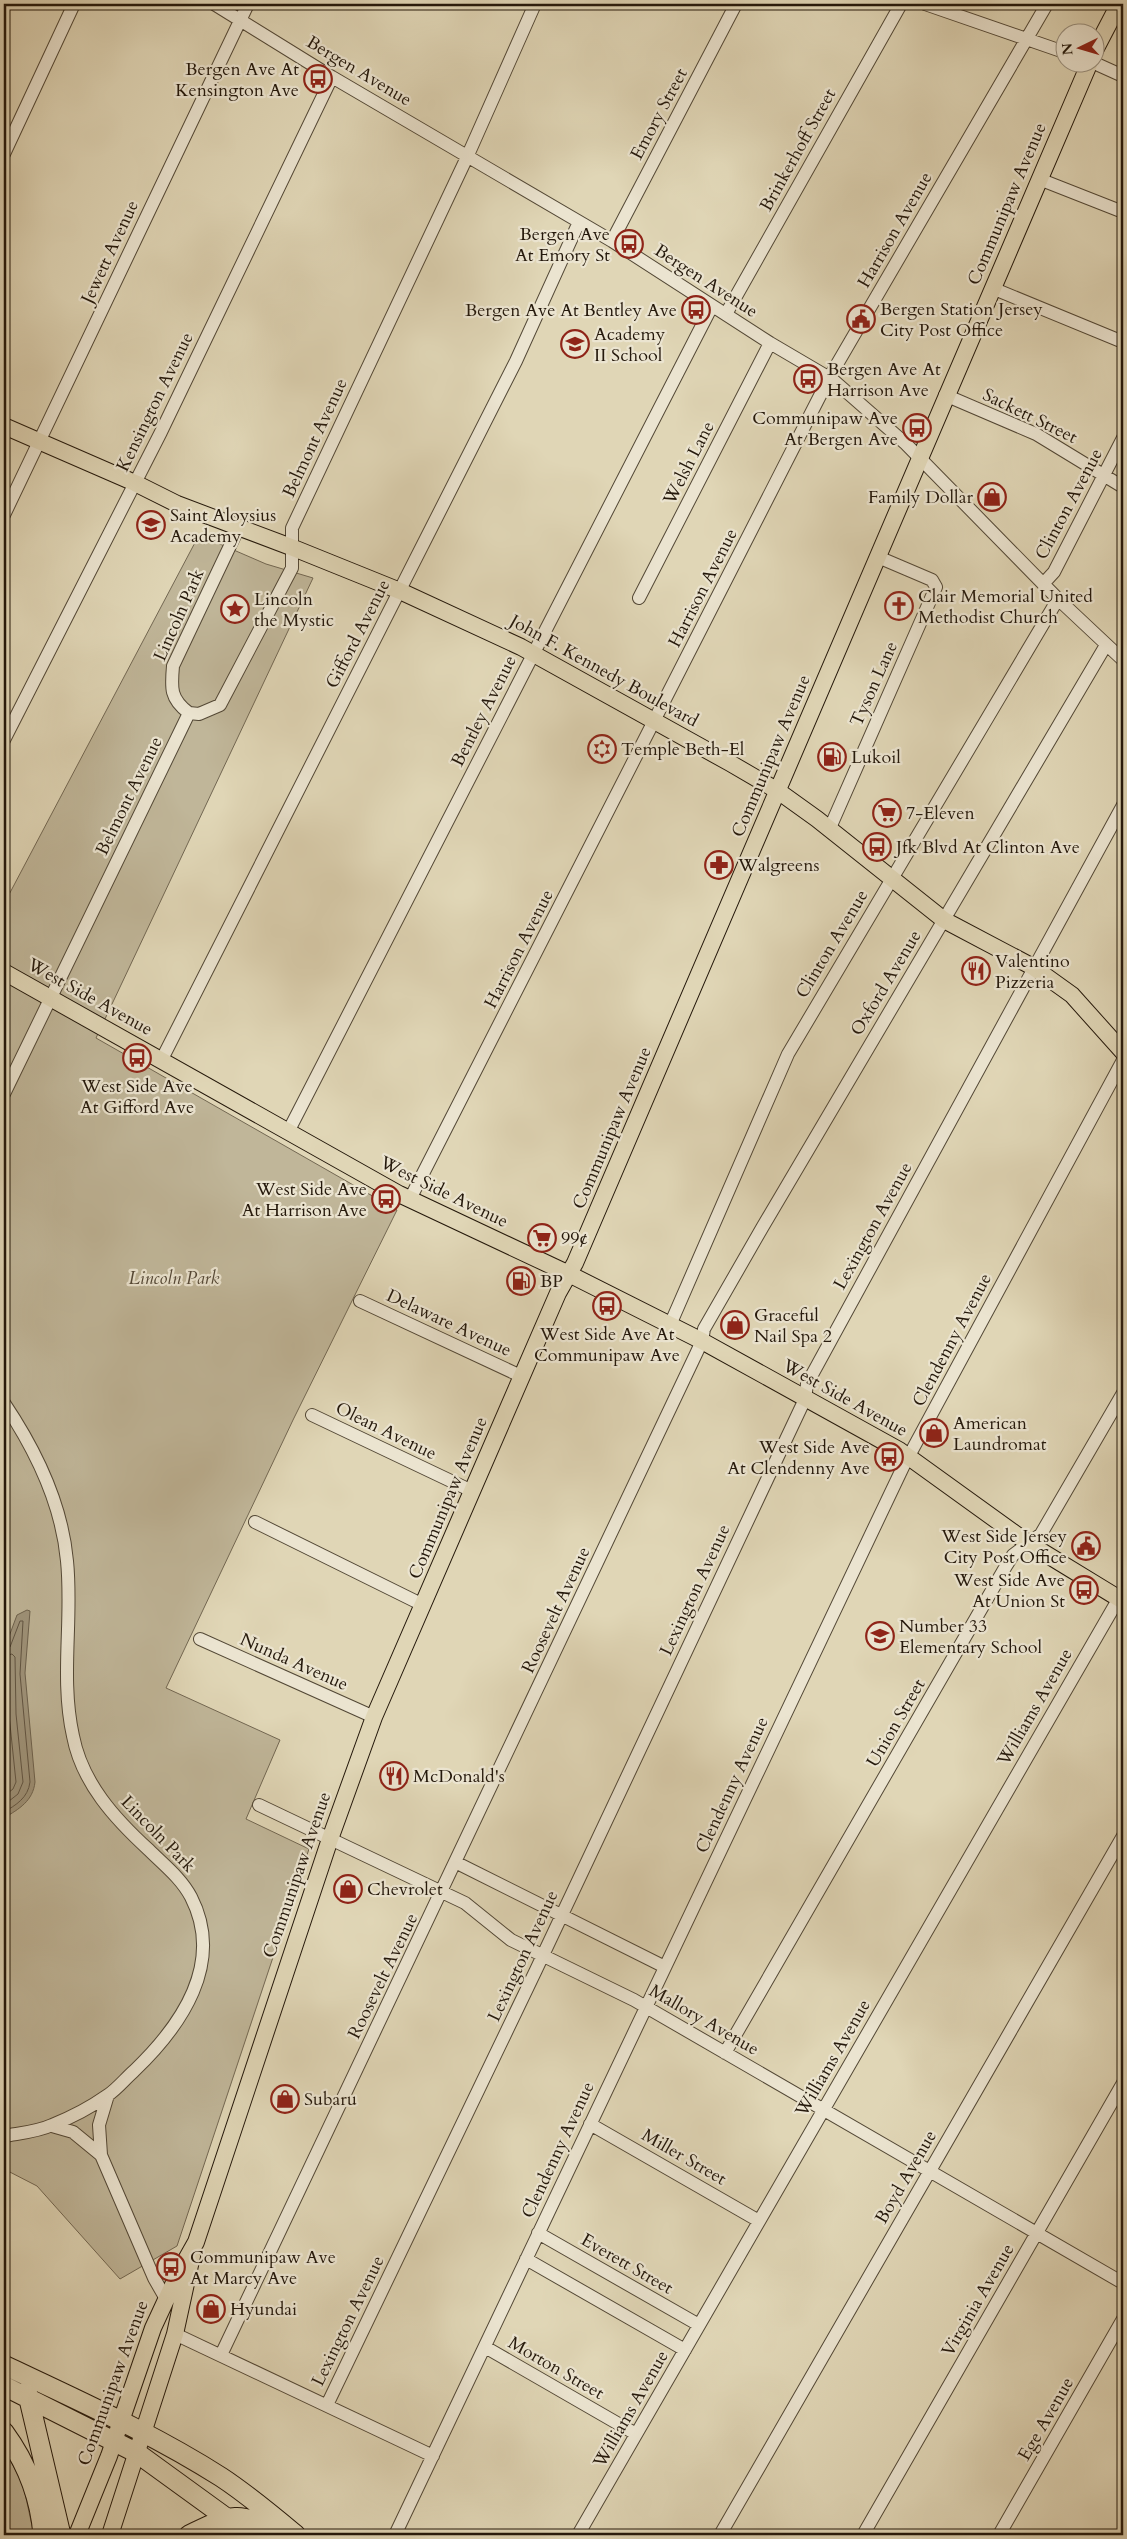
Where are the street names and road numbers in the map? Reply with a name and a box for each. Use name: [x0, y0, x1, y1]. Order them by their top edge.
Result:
street label: Bergen Avenue: [302, 30, 416, 112]
street label: Emory Street: [624, 64, 694, 164]
street label: Brinkerhoff Street: [754, 84, 842, 216]
street label: Communipaw Avenue: [961, 119, 1053, 289]
street label: Harrison Avenue: [852, 167, 938, 293]
street label: Jewett Avenue: [74, 196, 145, 311]
street label: Bergen Avenue: [649, 238, 763, 324]
street label: Kensington Avenue: [110, 328, 200, 476]
street label: Belmont Avenue: [276, 374, 354, 502]
street label: Sackett Street: [979, 382, 1082, 450]
street label: Welsh Lane: [657, 417, 721, 510]
street label: Clinton Avenue: [1029, 444, 1109, 564]
street label: Harrison Avenue: [662, 524, 744, 652]
street label: Lincoln Park: [148, 565, 211, 665]
street label: Gifford Avenue: [320, 575, 396, 693]
street label: John F. Kennedy Boulevard: [503, 607, 703, 734]
street label: Tyson Lane: [844, 638, 904, 730]
street label: Bentley Avenue: [445, 651, 523, 771]
street label: Communipaw Avenue: [725, 671, 817, 841]
street label: Belmont Avenue: [89, 733, 169, 859]
street label: Harrison Avenue: [478, 885, 560, 1013]
street label: Clinton Avenue: [790, 885, 874, 1003]
street label: Oxford Avenue: [845, 926, 927, 1040]
street label: West Side Avenue: [22, 952, 157, 1042]
street label: Communipaw Avenue: [566, 1043, 658, 1213]
street label: West Side Avenue: [375, 1150, 512, 1234]
street label: Lexington Avenue: [828, 1158, 918, 1294]
street label: Clendenny Avenue: [906, 1269, 998, 1411]
street label: Delaware Avenue: [382, 1283, 516, 1363]
street label: West Side Avenue: [777, 1353, 912, 1443]
street label: Olean Avenue: [331, 1396, 441, 1466]
street label: Communipaw Avenue: [402, 1413, 494, 1583]
street label: Lexington Avenue: [654, 1520, 736, 1660]
street label: Roosevelt Avenue: [516, 1543, 596, 1677]
street label: Nunda Avenue: [236, 1627, 352, 1697]
street label: Williams Avenue: [991, 1644, 1079, 1771]
street label: Union Street: [861, 1674, 932, 1772]
street label: Clendenny Avenue: [689, 1713, 775, 1857]
street label: Communipaw Avenue: [257, 1789, 337, 1961]
street label: Lincoln Park: [115, 1790, 201, 1878]
street label: Lexington Avenue: [482, 1886, 564, 2026]
street label: Roosevelt Avenue: [342, 1909, 424, 2043]
street label: Mallory Avenue: [645, 1978, 763, 2062]
street label: Williams Avenue: [789, 1995, 877, 2122]
street label: Clendenny Avenue: [515, 2078, 601, 2222]
street label: Miller Street: [637, 2123, 731, 2191]
street label: Boyd Avenue: [869, 2126, 943, 2228]
street label: Everett Street: [576, 2228, 678, 2301]
street label: Virginia Avenue: [936, 2239, 1020, 2361]
street label: Lexington Avenue: [306, 2252, 390, 2390]
street label: Communipaw Avenue: [71, 2297, 155, 2469]
street label: Morton Street: [503, 2330, 609, 2406]
street label: Williams Avenue: [587, 2346, 675, 2473]
street label: Ege Avenue: [1012, 2373, 1080, 2465]

